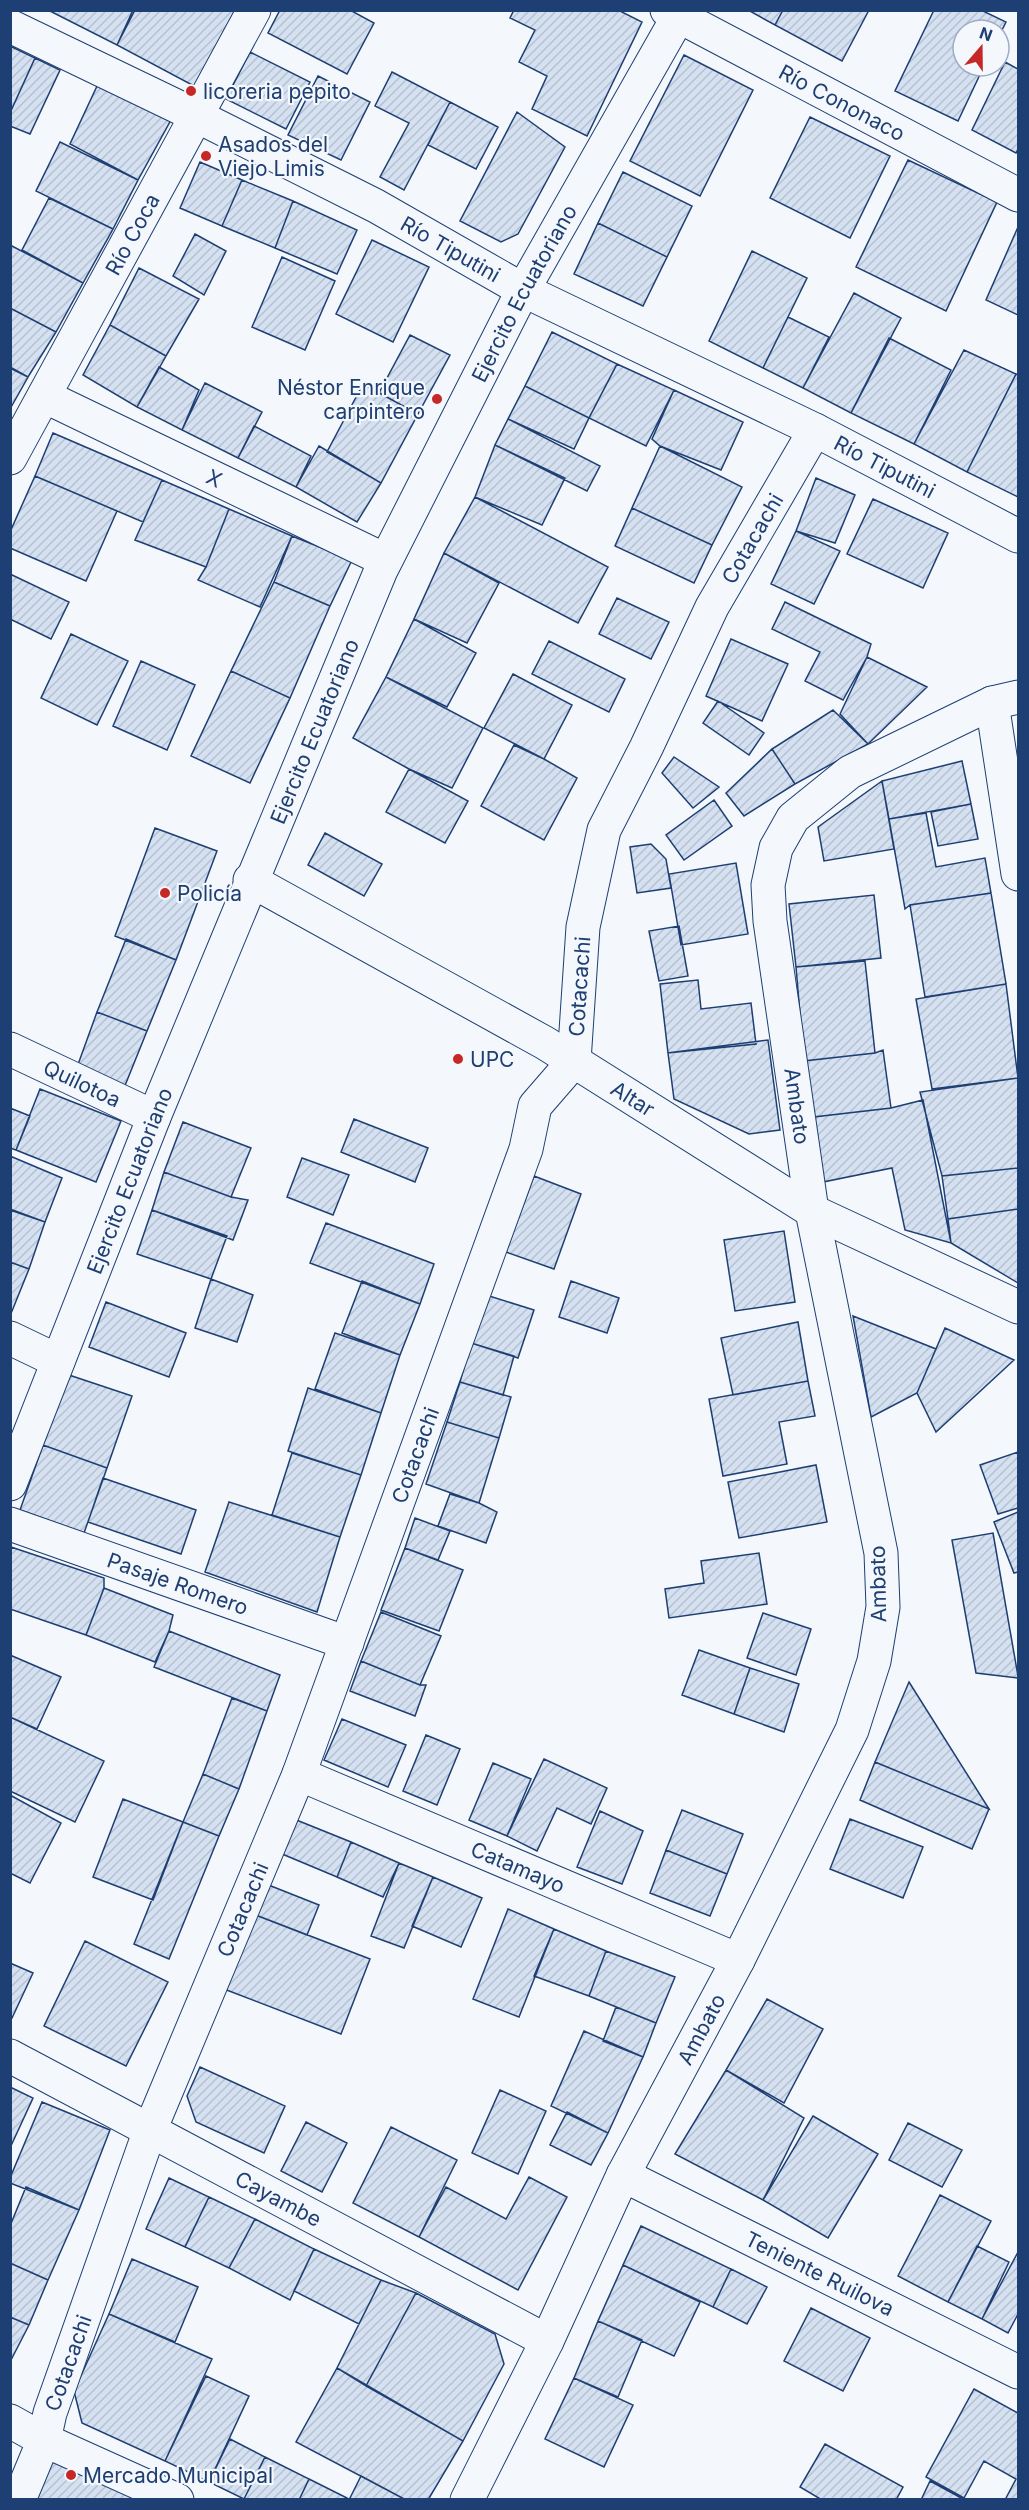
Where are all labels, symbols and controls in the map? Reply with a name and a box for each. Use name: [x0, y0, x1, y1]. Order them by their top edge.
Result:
north arrow: [951, 18, 1011, 78]
text: N: [977, 22, 995, 45]
street label: Río Cononaco: [775, 59, 909, 146]
place label: licoreria pepito: [203, 79, 351, 104]
marker: licoreria pepito: [184, 84, 198, 98]
place label: Asados del Viejo Limis: [218, 132, 328, 181]
marker: Asados del Viejo Limis: [199, 149, 213, 163]
street label: Río Coca: [100, 189, 164, 279]
street label: Ejercito Ecuatoriano: [466, 200, 582, 386]
street label: Río Tiputini: [397, 210, 505, 287]
place label: Néstor Enrique carpintero: [277, 375, 425, 424]
marker: Néstor Enrique carpintero: [430, 392, 444, 406]
street label: Río Tiputini: [830, 430, 940, 503]
street label: X: [202, 464, 226, 492]
street label: Cotacachi: [716, 489, 788, 588]
street label: Ejercito Ecuatoriano: [265, 635, 364, 827]
place label: Policía: [177, 881, 242, 906]
marker: Policía: [158, 886, 172, 900]
street label: Cotacachi: [563, 935, 595, 1037]
place label: UPC: [470, 1047, 514, 1072]
marker: UPC: [451, 1052, 465, 1066]
street label: Quilotoa: [40, 1054, 125, 1112]
street label: Ambato: [779, 1066, 815, 1146]
street label: Altar: [607, 1075, 659, 1121]
street label: Ejercito Ecuatoriano: [81, 1084, 177, 1277]
street label: Cotacachi: [386, 1404, 444, 1506]
street label: Ambato: [865, 1545, 891, 1623]
street label: Pasaje Romero: [104, 1547, 252, 1620]
street label: Catamayo: [467, 1836, 569, 1898]
street label: Cotacachi: [211, 1858, 273, 1960]
street label: Ambato: [672, 1989, 730, 2069]
street label: Cayambe: [231, 2165, 326, 2232]
street label: Teniente Ruilova: [741, 2226, 898, 2321]
street label: Cotacachi: [39, 2311, 96, 2414]
place label: Mercado Municipal: [83, 2463, 273, 2488]
marker: Mercado Municipal: [64, 2468, 78, 2482]

